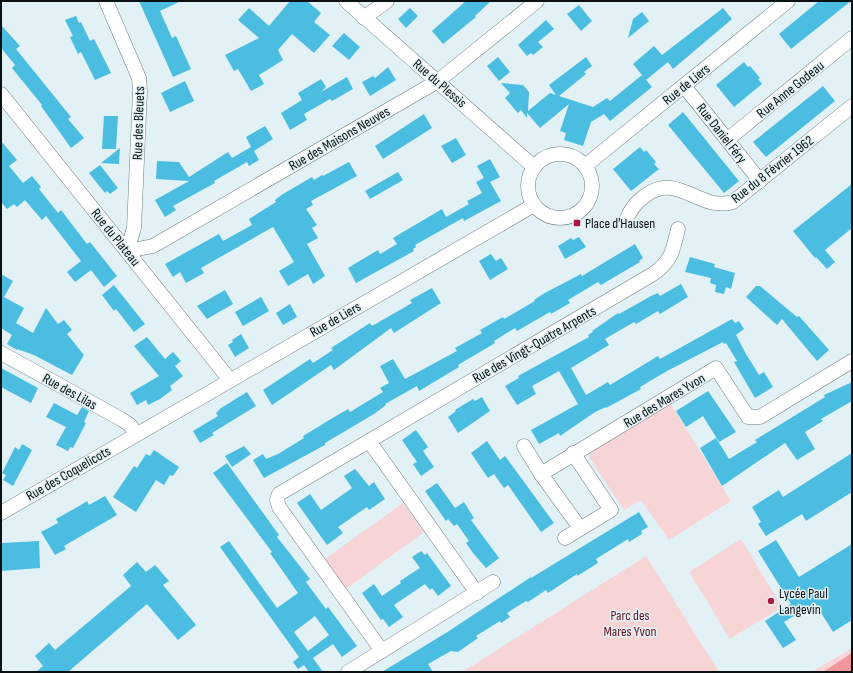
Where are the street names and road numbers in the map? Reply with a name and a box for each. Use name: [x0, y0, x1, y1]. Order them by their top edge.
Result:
street label: Rue du Plessis: [409, 55, 470, 111]
street label: Rue Anne Godeau: [753, 57, 828, 122]
street label: Rue de Liers: [659, 60, 713, 109]
street label: Rue des Bleuets: [129, 86, 148, 160]
street label: Rue Daniel Féry: [693, 100, 751, 167]
street label: Rue des Maisons Neuves: [286, 103, 393, 174]
street label: Rue du 8 Février 1962: [728, 132, 817, 207]
street label: Rue du Plateau: [87, 205, 144, 270]
street label: Rue de Liers: [307, 298, 364, 341]
street label: Rue des Vingt-Quatre Arpents: [469, 302, 599, 387]
street label: Rue des Mares Yvon: [620, 369, 708, 431]
street label: Rue des Lilas: [40, 370, 100, 413]
street label: Rue des Coquelicots: [23, 442, 114, 504]

